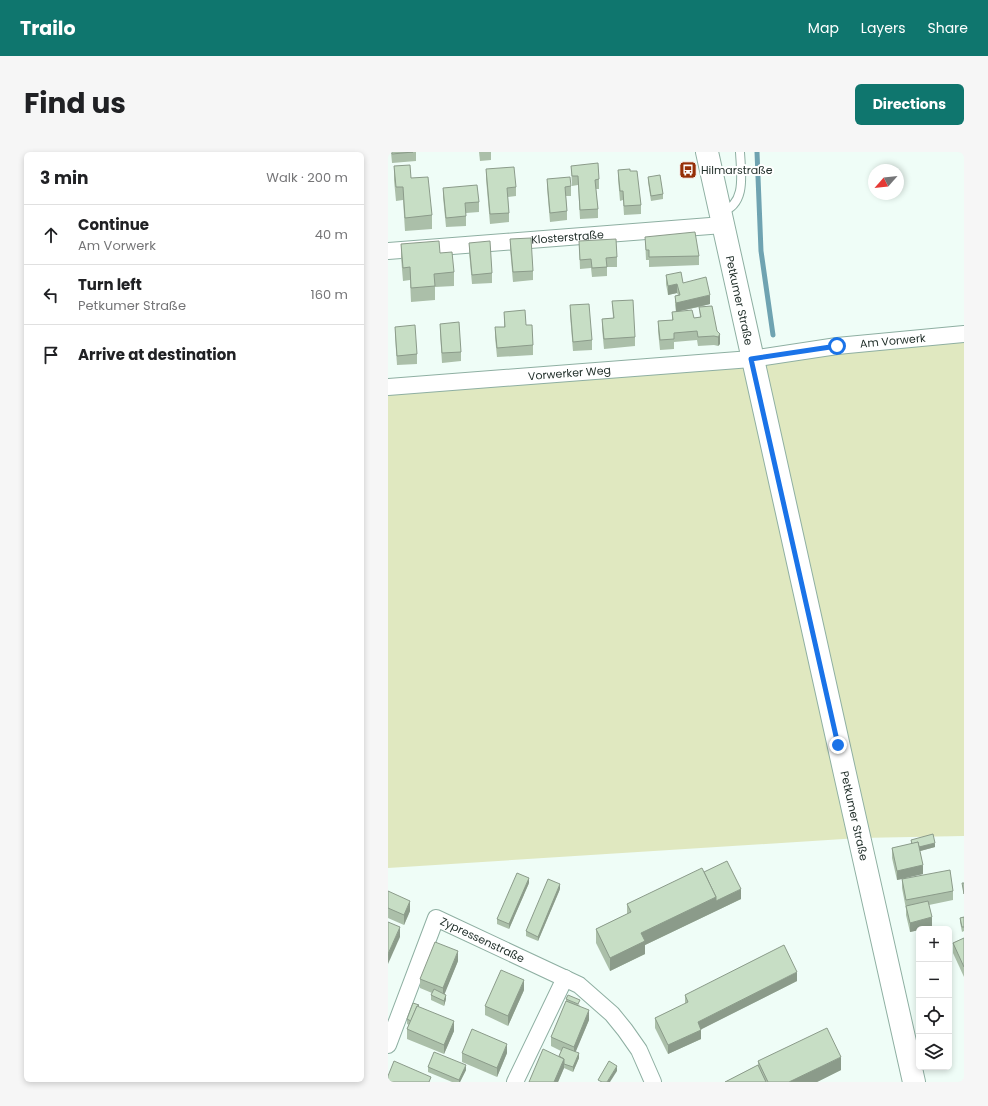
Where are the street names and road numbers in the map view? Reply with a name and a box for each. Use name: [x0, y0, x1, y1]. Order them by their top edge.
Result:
street label: Klosterstraße: [531, 226, 604, 248]
street label: Petkumer Straße: [722, 254, 757, 347]
street label: Am Vorwerk: [859, 330, 927, 352]
street label: Vorwerker Weg: [527, 362, 612, 384]
street label: Petkumer Straße: [837, 769, 872, 862]
street label: Zypressenstraße: [438, 913, 527, 966]

